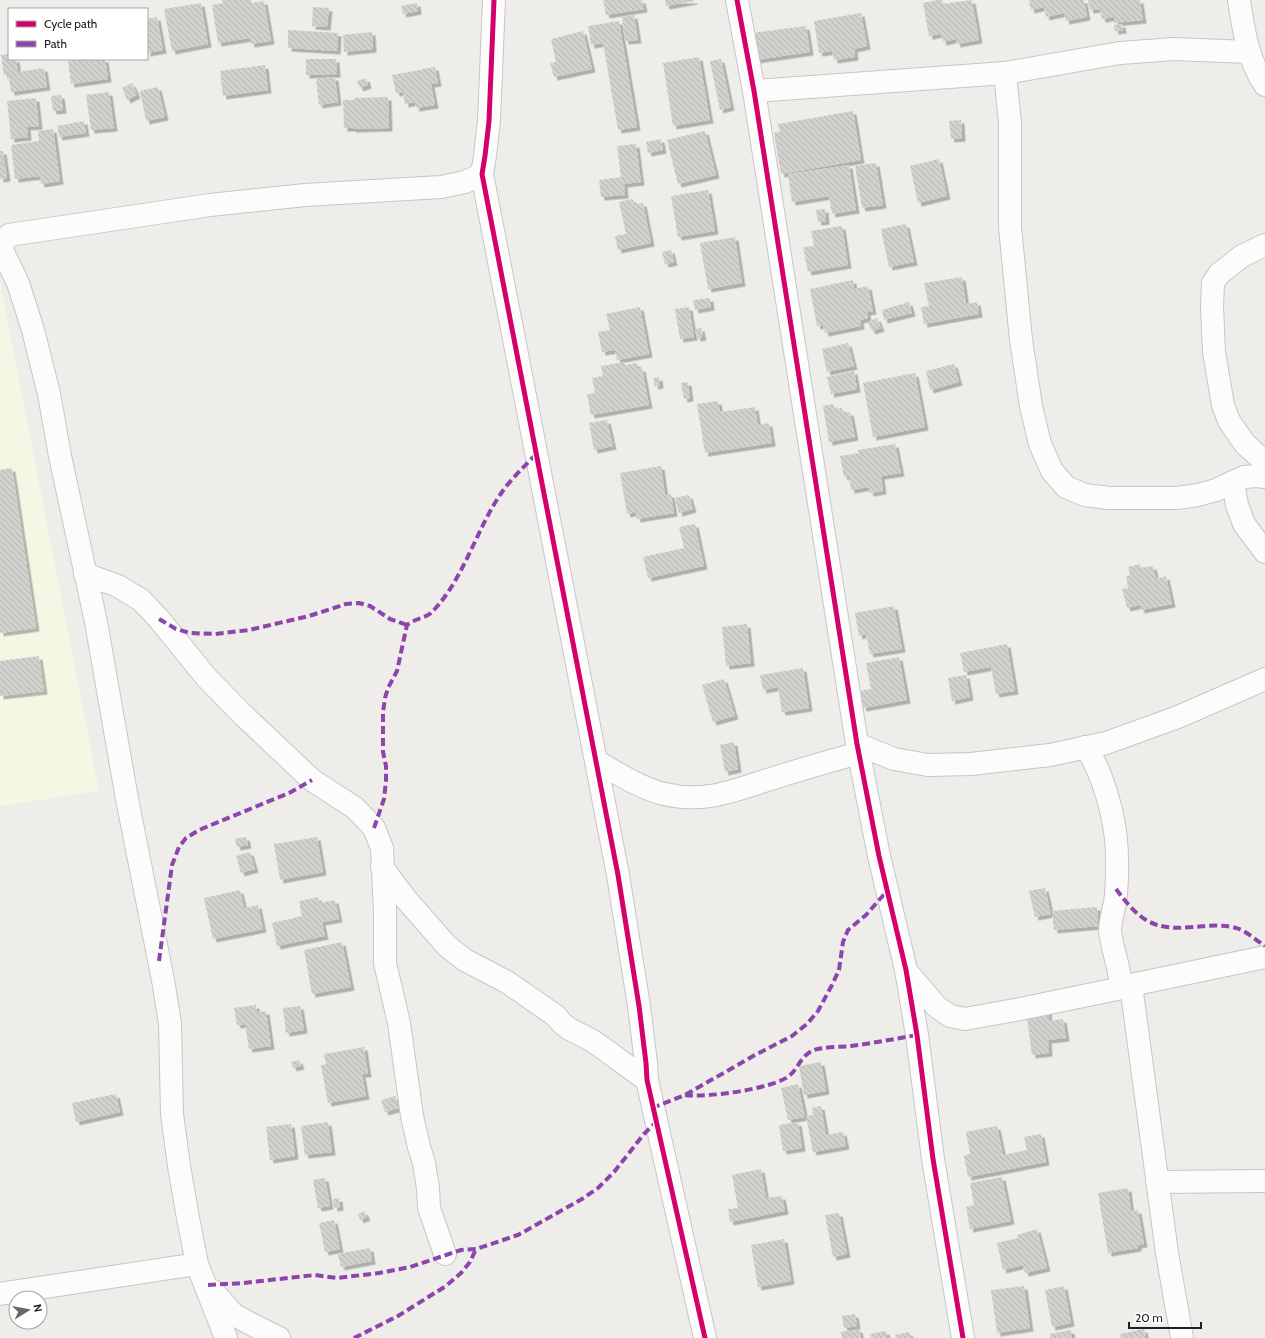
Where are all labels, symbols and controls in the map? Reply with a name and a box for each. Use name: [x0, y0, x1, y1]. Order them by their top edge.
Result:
legend: [8, 8, 148, 60]
text: Cycle path: [44, 16, 97, 31]
text: Path: [44, 36, 67, 51]
north arrow: [8, 1290, 48, 1330]
text: N: [30, 1303, 45, 1313]
scale bar: [1129, 1304, 1201, 1330]
text: 20 m: [1135, 1310, 1163, 1325]

